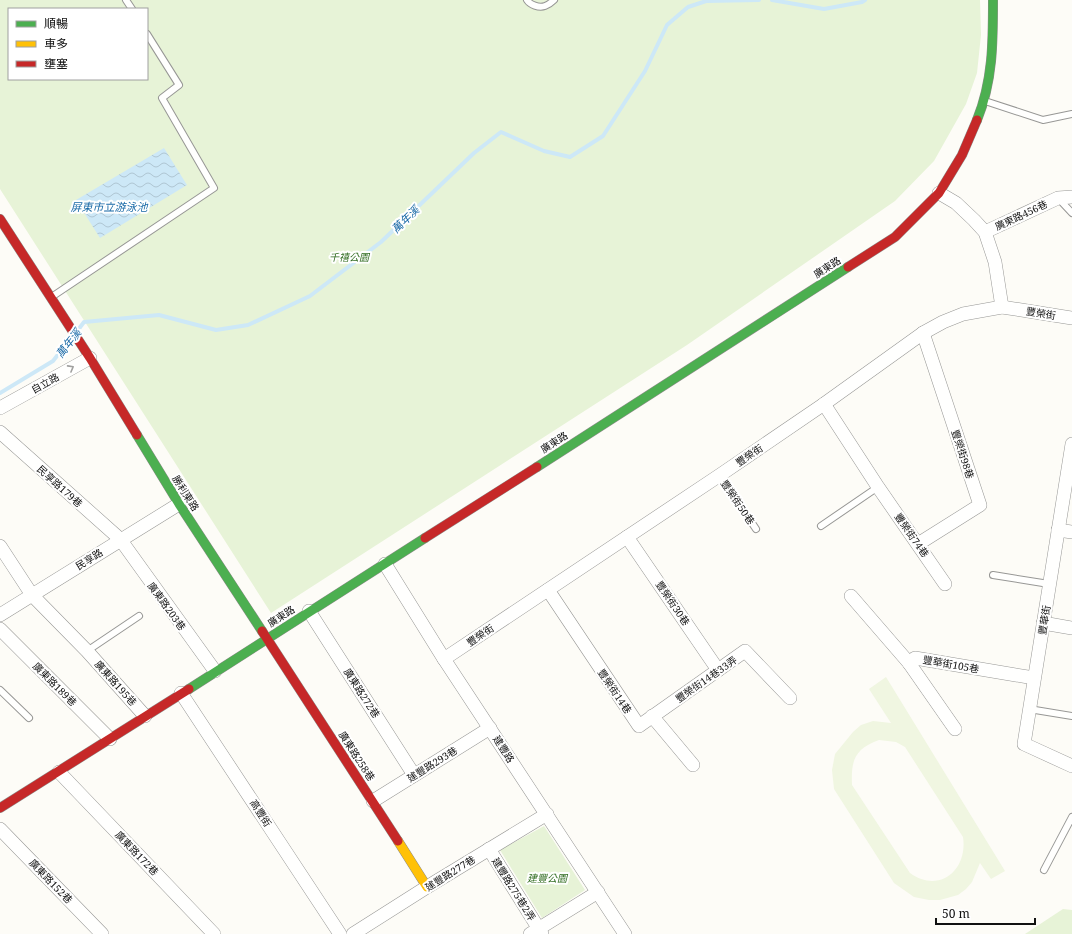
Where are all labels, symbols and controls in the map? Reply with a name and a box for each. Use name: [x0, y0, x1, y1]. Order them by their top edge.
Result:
legend: [8, 8, 148, 80]
text: 順暢: [44, 15, 68, 32]
text: 車多: [44, 35, 68, 52]
text: 壅塞: [44, 55, 68, 72]
street label: 廣東路456巷: [992, 197, 1050, 233]
water label: 屏東市立游泳池: [71, 199, 148, 214]
water label: 萬年溪: [388, 201, 424, 236]
park label: 千禧公園: [329, 250, 371, 264]
street label: 廣東路: [811, 253, 843, 281]
street label: 豐榮街: [1025, 304, 1057, 322]
water label: 萬年溪: [52, 324, 85, 361]
one-way arrow: [67, 366, 74, 373]
street label: 自立路: [28, 370, 62, 396]
street label: 豐榮街98巷: [948, 427, 978, 481]
street label: 廣東路: [538, 428, 570, 456]
street label: 豐榮街: [733, 441, 765, 469]
street label: 民享路179巷: [34, 462, 86, 510]
street label: 勝利東路: [169, 472, 203, 514]
street label: 豐榮街50巷: [718, 477, 758, 527]
street label: 豐榮街74巷: [892, 510, 932, 560]
street label: 民享路: [73, 545, 105, 573]
street label: 豐榮街30巷: [653, 578, 693, 628]
street label: 廣東路203巷: [145, 579, 189, 633]
street label: 廣東路: [265, 602, 297, 630]
street label: 豐華街: [1035, 604, 1053, 636]
street label: 豐榮街: [464, 621, 496, 649]
street label: 豐華街105巷: [922, 652, 980, 676]
street label: 豐榮街14巷33弄: [672, 653, 740, 705]
street label: 廣東路195巷: [92, 657, 140, 709]
street label: 廣東路189巷: [30, 659, 80, 709]
street label: 廣東路272巷: [341, 665, 383, 721]
street label: 豐榮街14巷: [595, 666, 635, 716]
street label: 廣東路258巷: [336, 728, 378, 784]
street label: 建豐路: [490, 733, 518, 765]
street label: 建豐路293巷: [404, 743, 460, 785]
street label: 高豐街: [247, 797, 275, 829]
street label: 廣東路172巷: [112, 828, 162, 878]
street label: 建豐路277巷: [422, 852, 478, 894]
street label: 建豐路275巷2弄: [489, 855, 539, 923]
street label: 廣東路152巷: [26, 856, 76, 906]
park label: 建豐公園: [527, 871, 569, 885]
scale bar: [936, 900, 1035, 926]
text: 50 m: [942, 905, 970, 922]

